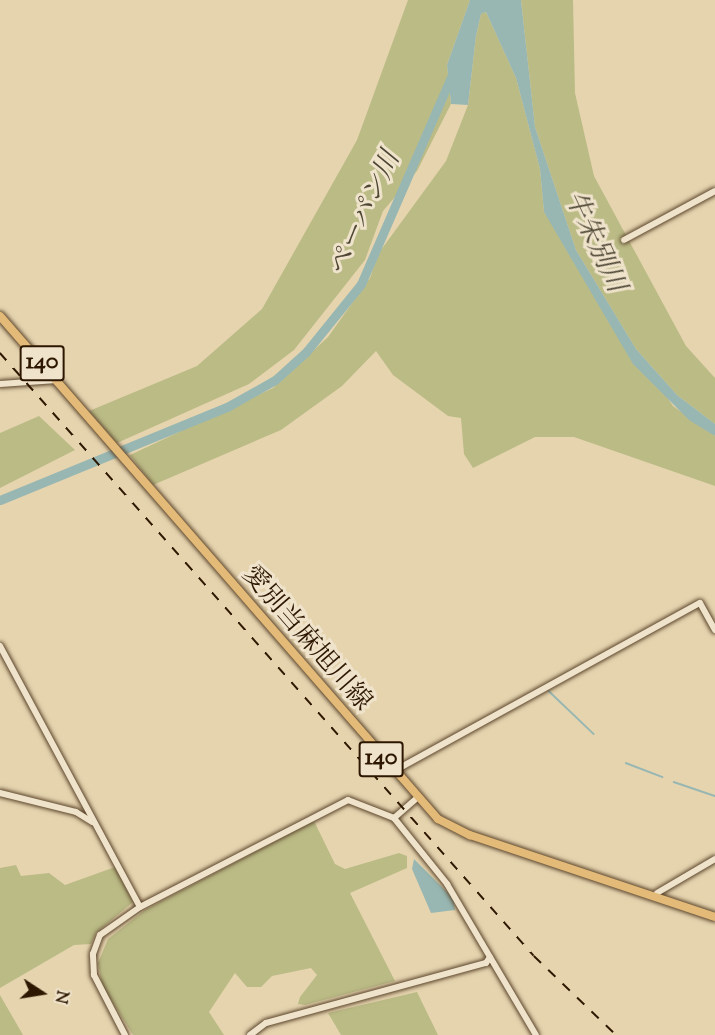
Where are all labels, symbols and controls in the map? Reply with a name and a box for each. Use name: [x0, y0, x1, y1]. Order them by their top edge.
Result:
water label: ペーパン川: [322, 146, 408, 282]
water label: 牛朱別川: [556, 186, 632, 298]
road number: 140: [20, 342, 64, 384]
street label: 愛別当麻旭川線: [235, 560, 377, 718]
road number: 140: [358, 738, 404, 780]
north arrow: [12, 963, 72, 1023]
text: N: [48, 988, 73, 1005]

